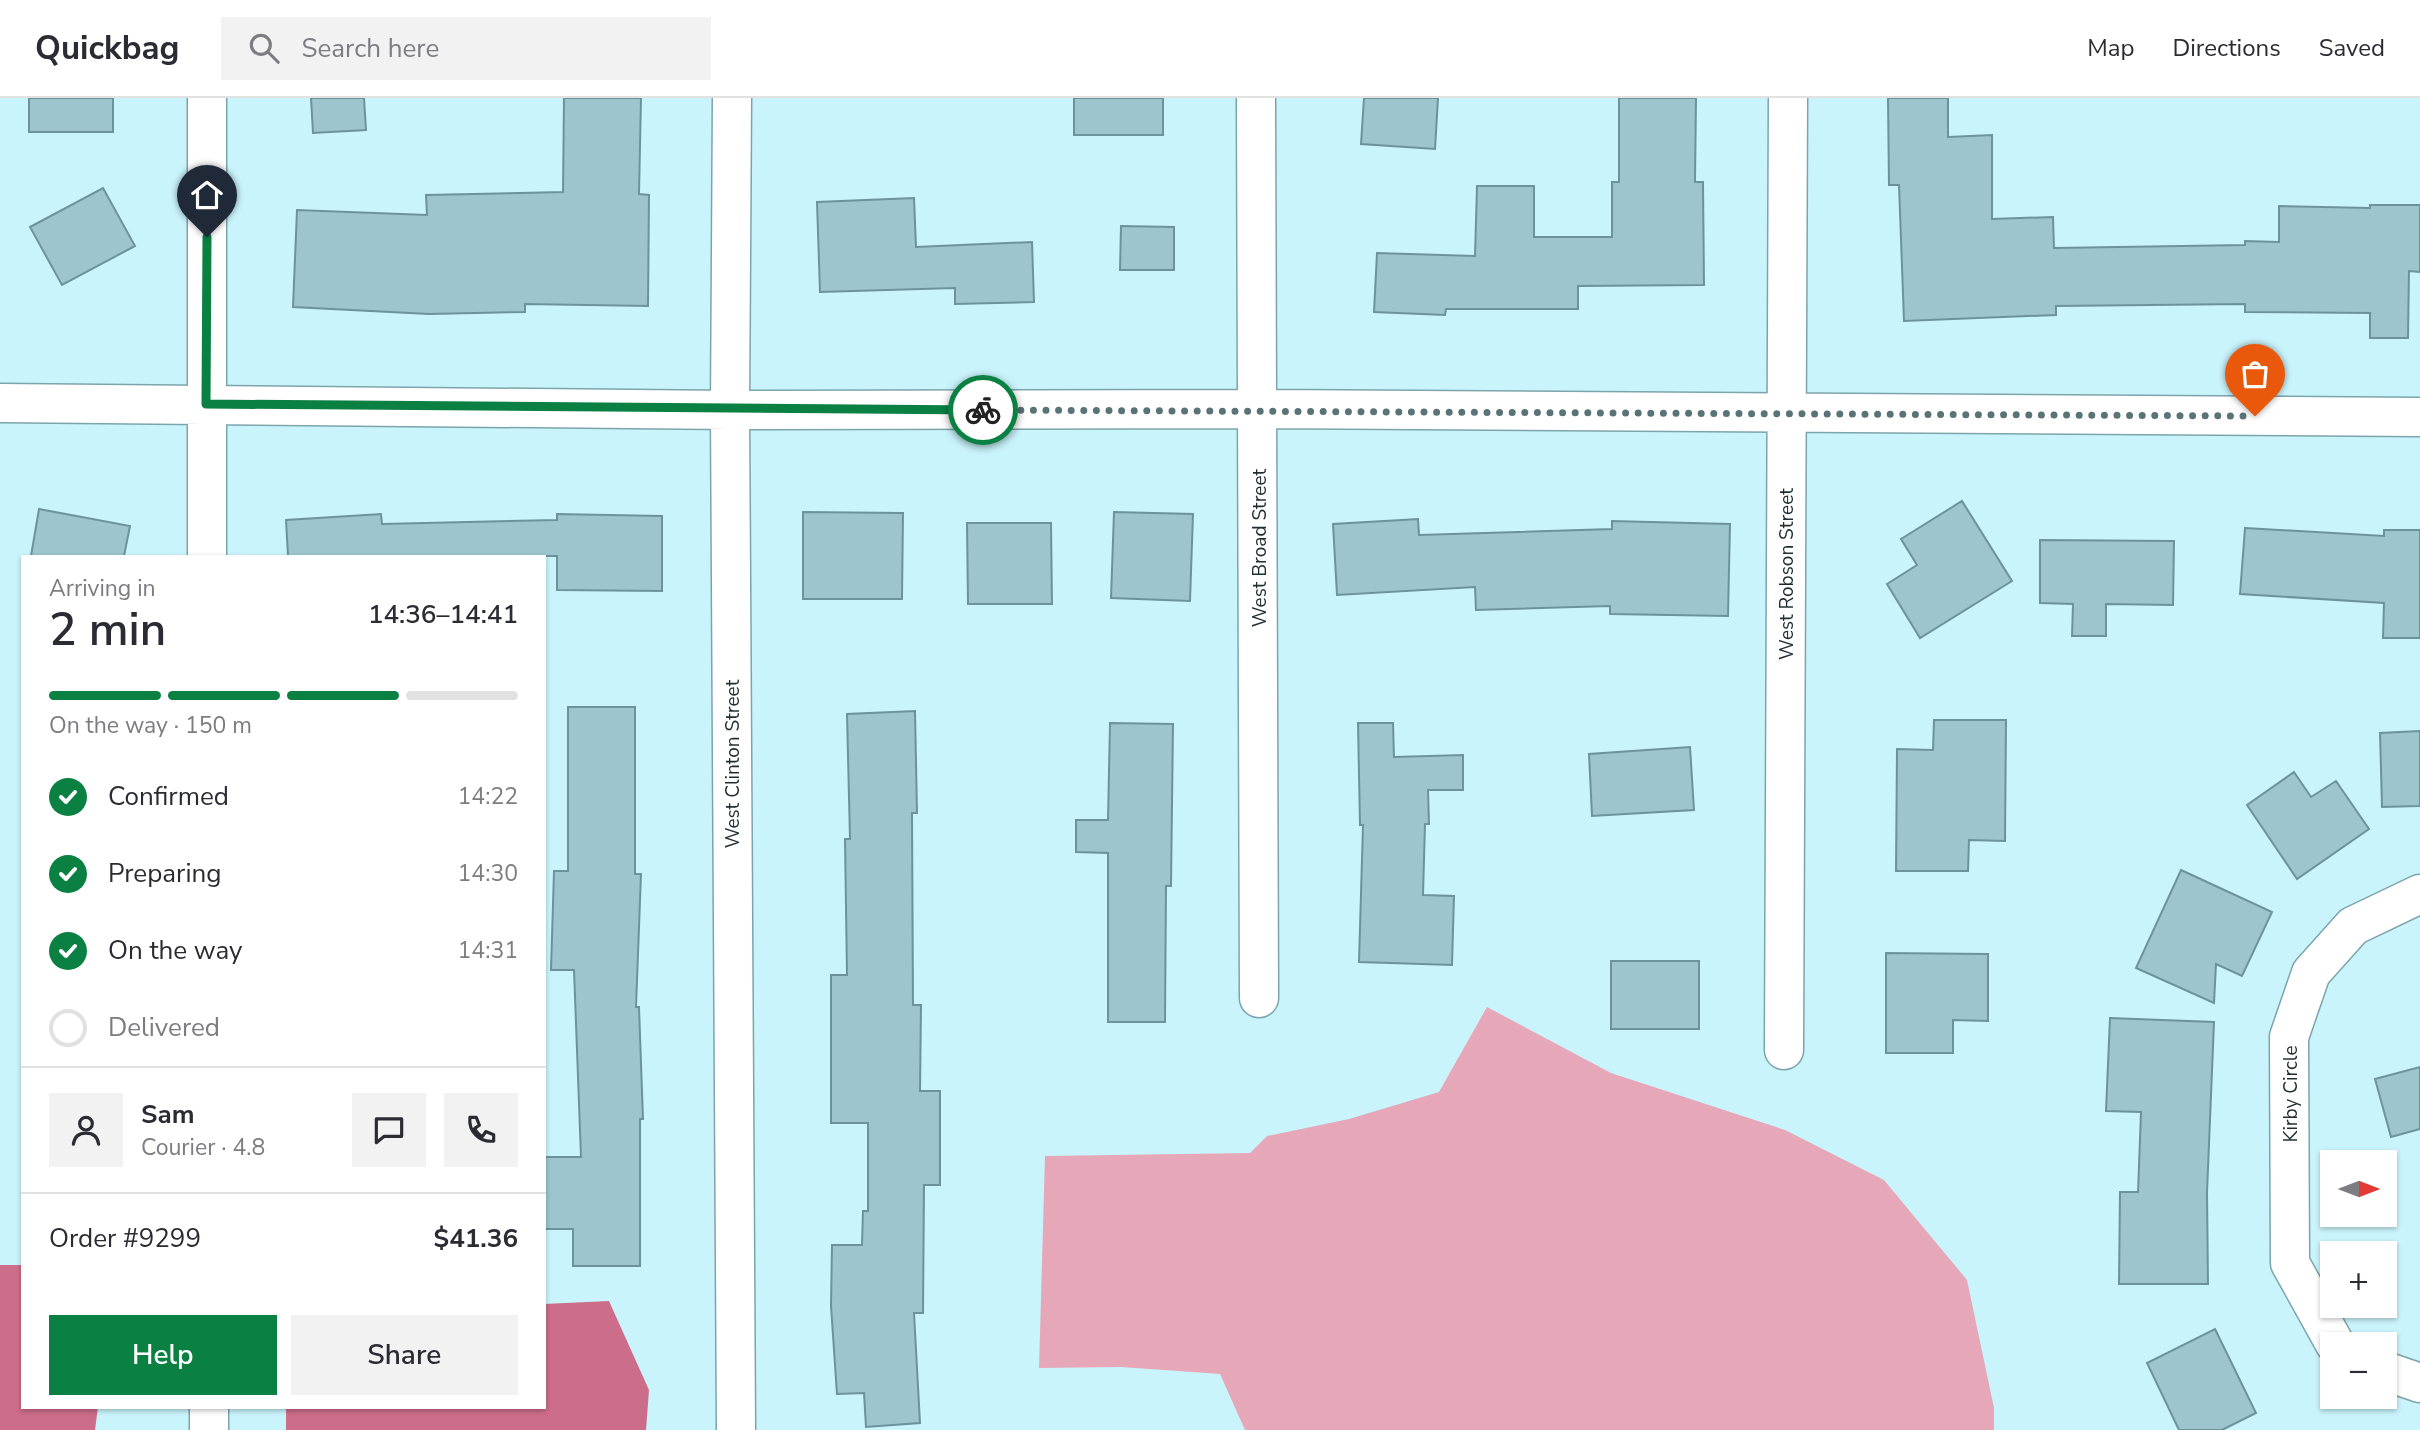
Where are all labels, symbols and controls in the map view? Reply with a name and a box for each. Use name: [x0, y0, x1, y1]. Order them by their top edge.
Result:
search box: [221, 17, 711, 80]
text: Quickbag: [35, 26, 179, 71]
icon: search: [245, 29, 283, 67]
text: Search here: [301, 31, 439, 66]
text: Map: [2087, 32, 2134, 64]
text: Directions: [2172, 32, 2281, 64]
text: Saved: [2319, 32, 2385, 64]
pin: [177, 165, 237, 237]
icon: home: [188, 176, 226, 214]
pin: [2225, 344, 2285, 416]
icon: bag: [2236, 355, 2274, 393]
courier: [948, 375, 1018, 445]
icon: bike: [964, 391, 1002, 429]
street label: West Broad Street: [1247, 468, 1273, 627]
street label: West Robson Street: [1774, 488, 1800, 660]
text: Arriving in: [49, 573, 156, 604]
text: 14:36–14:41: [368, 597, 518, 632]
text: 2 min: [49, 598, 166, 661]
street label: West Clinton Street: [720, 679, 746, 848]
text: On the way · 150 m: [49, 710, 252, 741]
icon: check: [49, 778, 87, 816]
text: Confirmed: [108, 779, 229, 814]
text: 14:22: [458, 781, 518, 812]
icon: check: [49, 855, 87, 893]
text: Preparing: [108, 856, 221, 891]
text: 14:30: [458, 858, 518, 889]
icon: check: [49, 932, 87, 970]
text: On the way: [108, 933, 242, 968]
text: 14:31: [458, 935, 518, 966]
text: Delivered: [108, 1010, 220, 1045]
street label: Kirby Circle: [2278, 1046, 2304, 1142]
button: person: [49, 1093, 123, 1167]
button: chat: [352, 1093, 426, 1167]
button: phone: [444, 1093, 518, 1167]
text: Sam: [141, 1097, 194, 1132]
text: Courier · 4.8: [141, 1132, 265, 1163]
north arrow: [2320, 1150, 2398, 1227]
map controls: [2320, 1150, 2397, 1409]
text: Order #9299: [49, 1221, 201, 1256]
text: $41.36: [434, 1221, 518, 1256]
button: +: [2320, 1241, 2397, 1318]
button: Help: [49, 1315, 277, 1395]
button: Share: [291, 1315, 518, 1395]
button: −: [2320, 1332, 2397, 1409]

